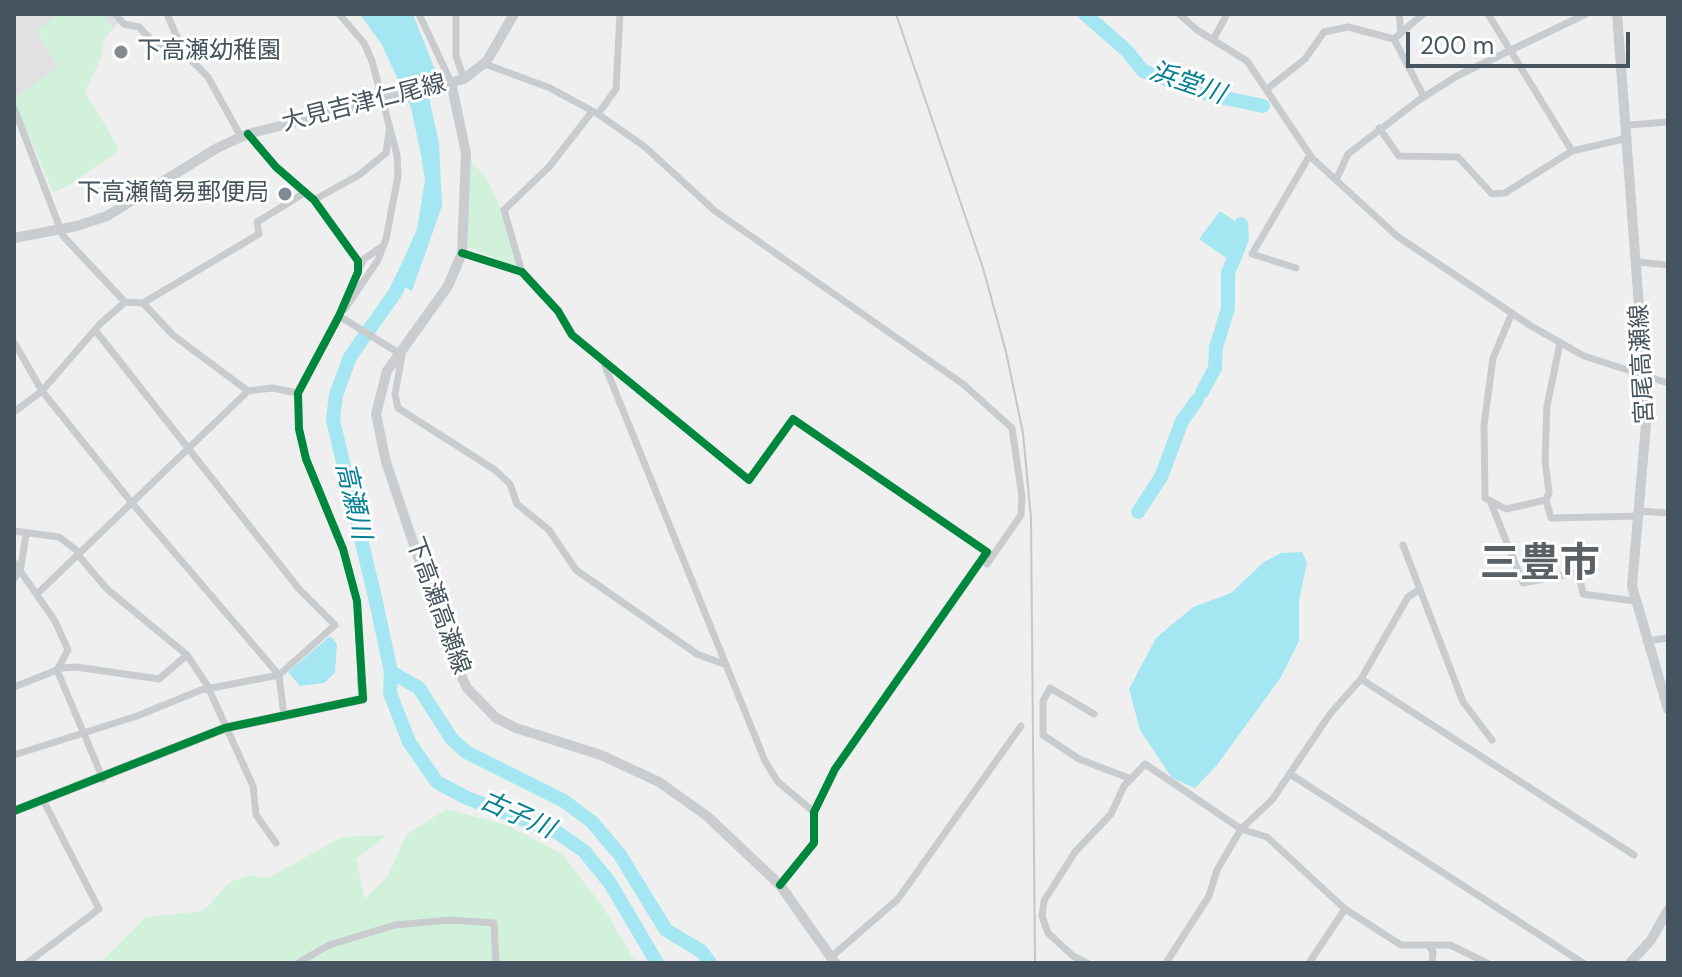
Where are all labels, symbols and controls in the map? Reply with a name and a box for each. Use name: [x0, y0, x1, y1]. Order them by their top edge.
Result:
scale bar: [1410, 16, 1634, 66]
text: 200 m: [1420, 30, 1494, 61]
place label: 下高瀬幼稚園: [137, 38, 281, 66]
marker: 下高瀬幼稚園: [112, 43, 130, 61]
water label: 浜堂川: [1145, 57, 1229, 111]
street label: 大見吉津仁尾線: [279, 70, 449, 138]
place label: 下高瀬簡易郵便局: [77, 180, 269, 208]
marker: 下高瀬簡易郵便局: [276, 185, 294, 203]
street label: 宮尾高瀬線: [1625, 303, 1661, 425]
water label: 高瀬川: [328, 459, 376, 543]
street label: 下高瀬高瀬線: [399, 533, 475, 679]
district label: 三豊市: [1480, 542, 1600, 590]
water label: 古子川: [475, 786, 559, 846]

